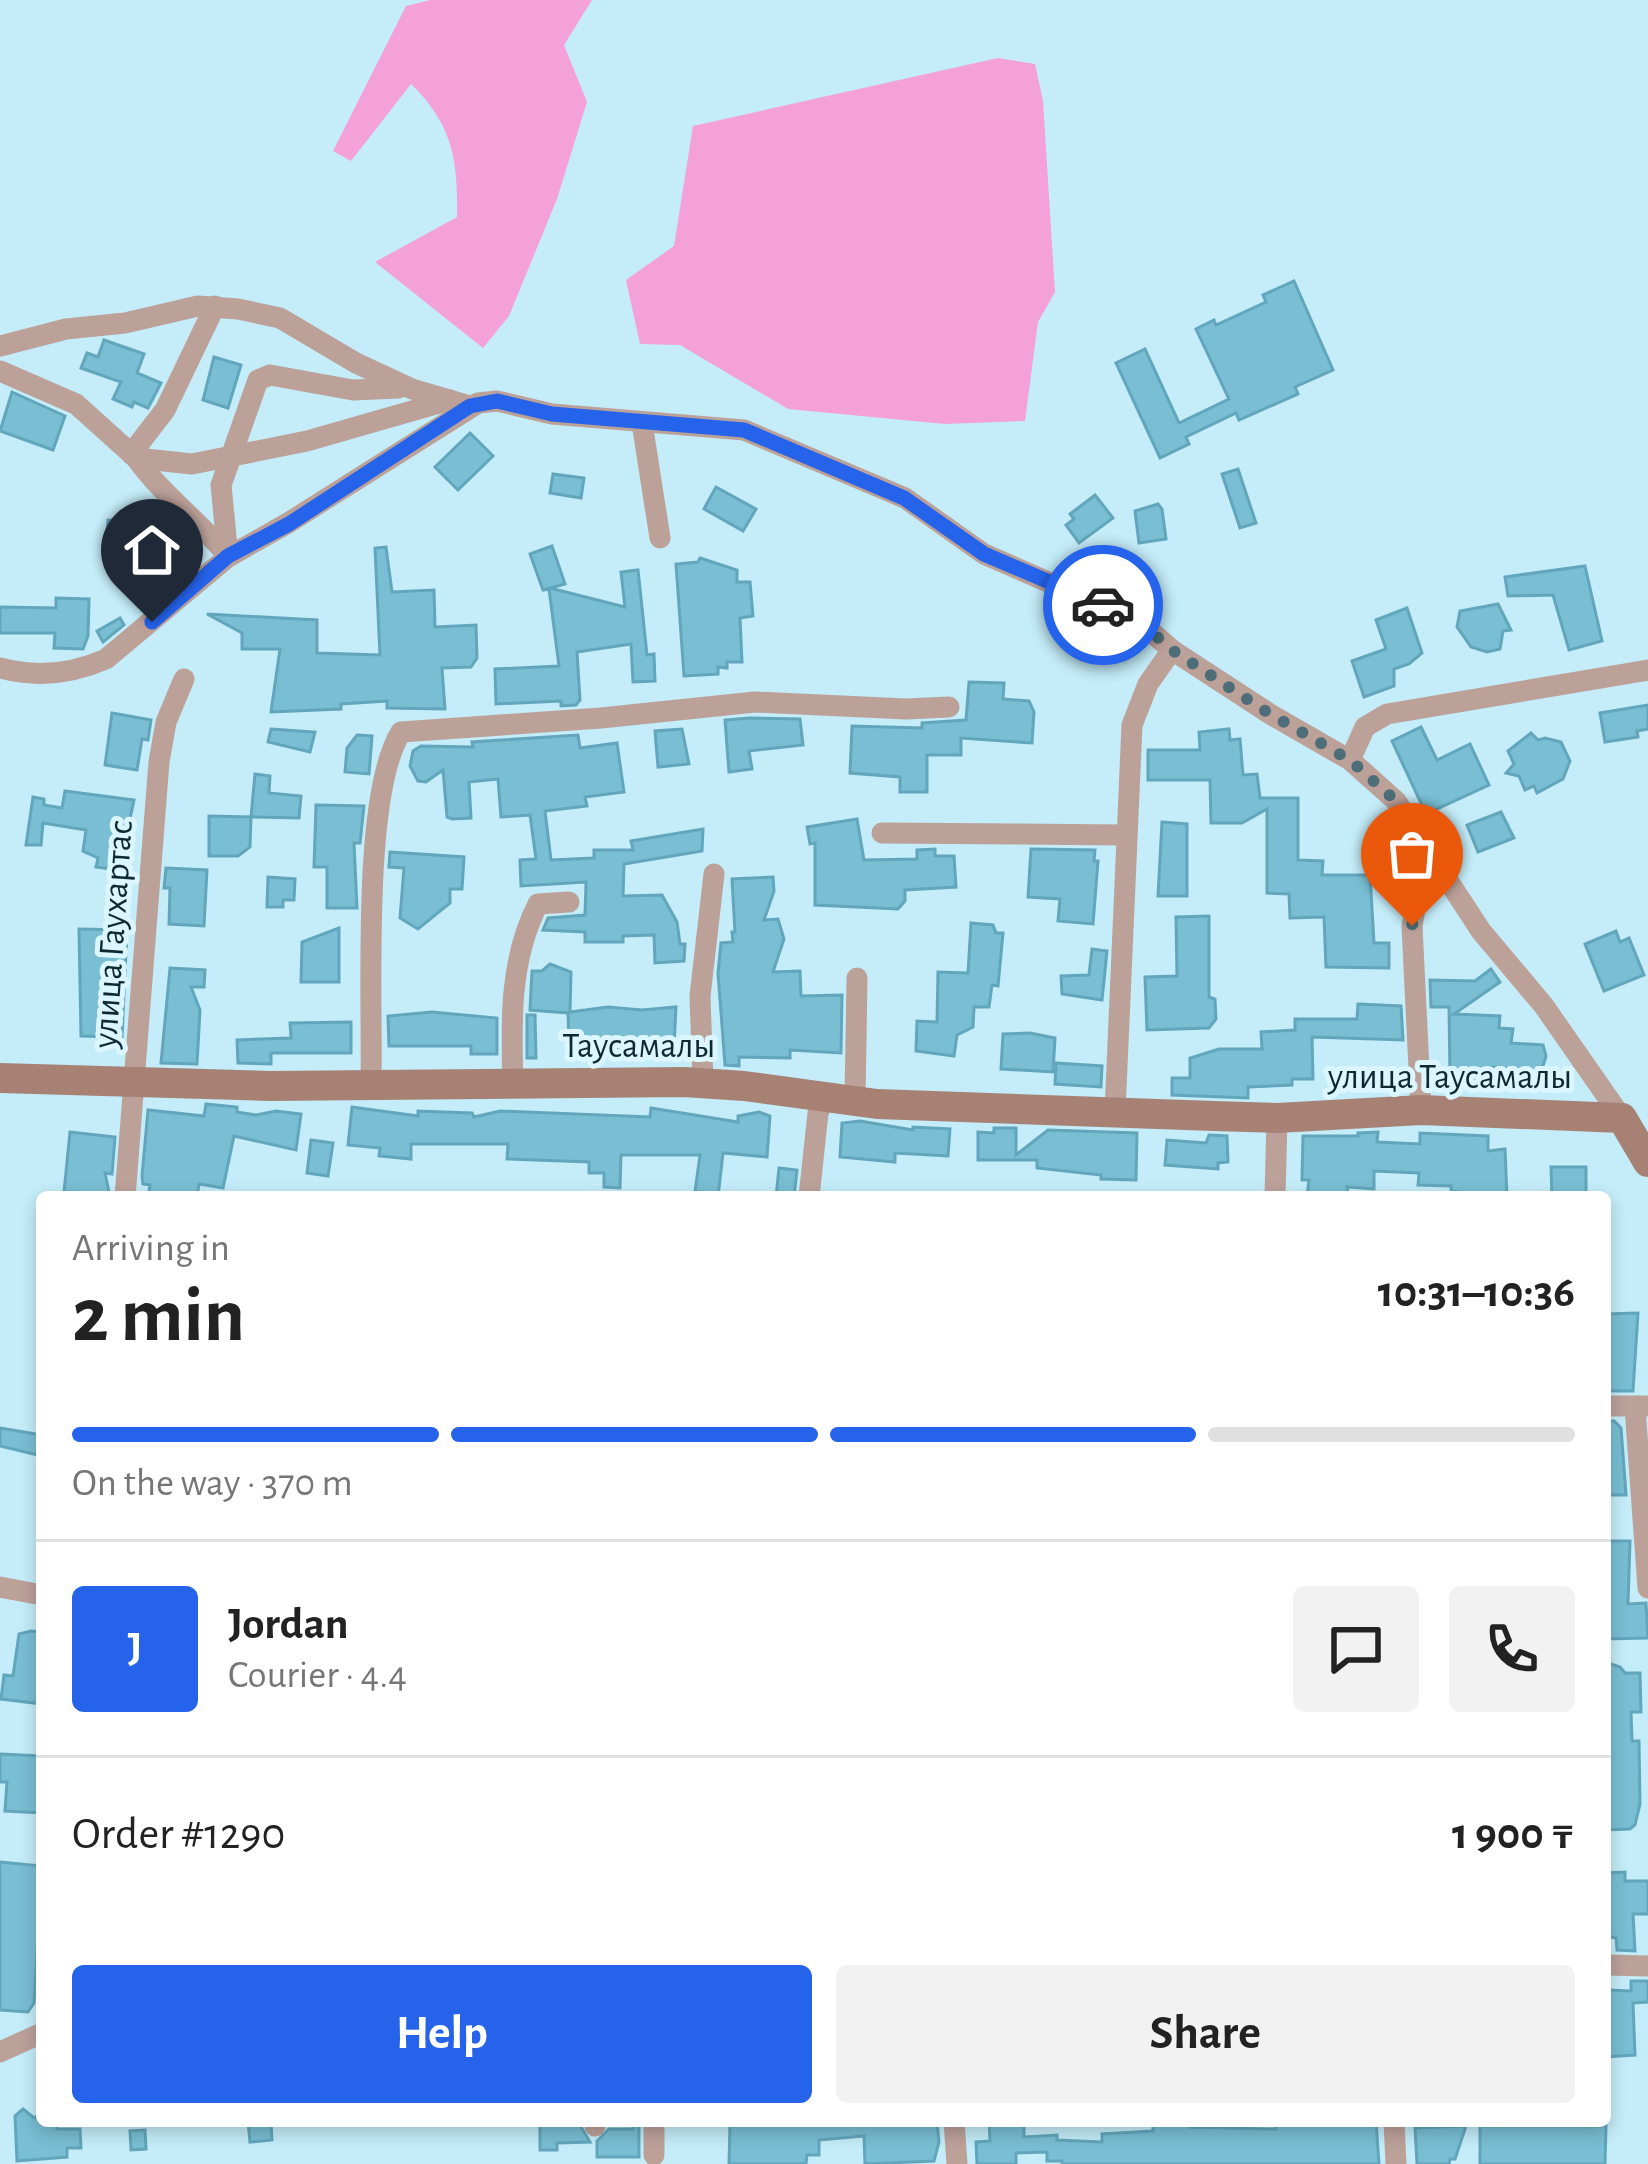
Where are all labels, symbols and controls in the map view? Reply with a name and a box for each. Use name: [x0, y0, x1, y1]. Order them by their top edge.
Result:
pin: [101, 499, 203, 622]
icon: home: [119, 517, 185, 583]
courier: [1043, 545, 1163, 665]
icon: car: [1070, 572, 1136, 638]
pin: [1361, 803, 1463, 926]
street label: улица Гаухартас: [87, 819, 139, 1050]
icon: bag: [1379, 821, 1445, 887]
street label: Таусамалы: [562, 1028, 716, 1064]
street label: улица Таусамалы: [1327, 1059, 1572, 1095]
text: Arriving in: [72, 1229, 230, 1268]
text: 10:31–10:36: [1378, 1270, 1575, 1315]
text: 2 min: [72, 1278, 245, 1356]
text: On the way · 370 m: [72, 1464, 353, 1503]
button: chat: [1293, 1586, 1419, 1712]
button: phone: [1449, 1586, 1575, 1712]
text: Jordan: [228, 1602, 349, 1647]
text: J: [127, 1626, 143, 1671]
text: Courier · 4.4: [228, 1656, 407, 1695]
text: Order #1290: [72, 1812, 285, 1857]
text: 1 900 ₸: [1452, 1812, 1575, 1857]
button: Help: [72, 1965, 812, 2103]
button: Share: [836, 1965, 1575, 2103]

